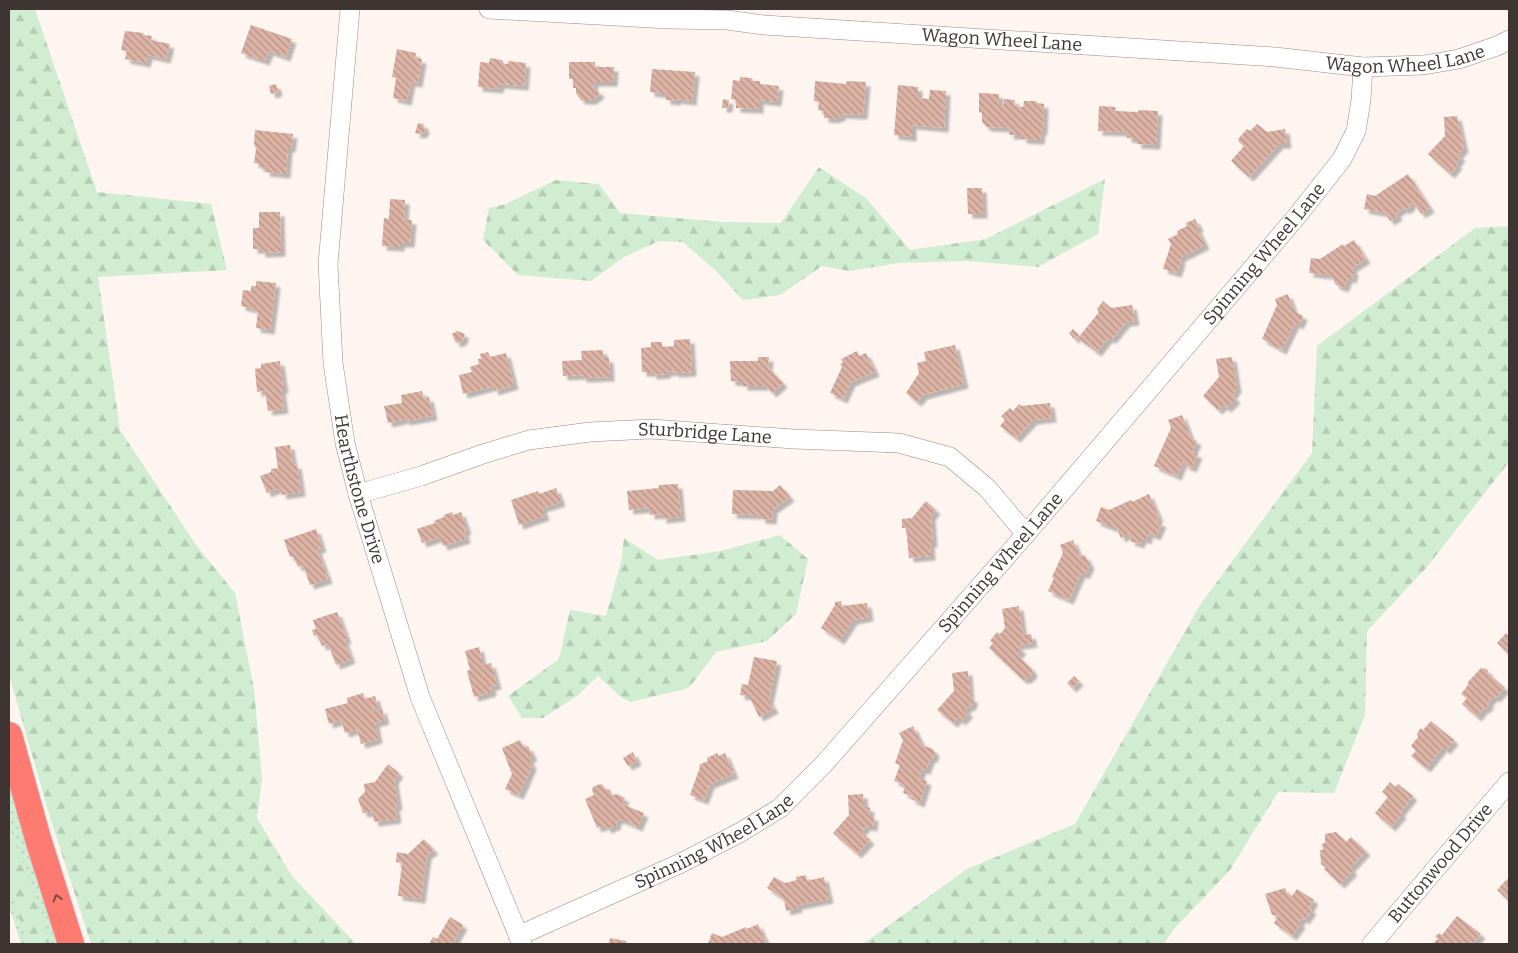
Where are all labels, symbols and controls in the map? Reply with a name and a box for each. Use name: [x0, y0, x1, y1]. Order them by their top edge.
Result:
street label: Wagon Wheel Lane: [921, 24, 1083, 56]
street label: Wagon Wheel Lane: [1324, 40, 1488, 78]
street label: Spinning Wheel Lane: [1198, 178, 1330, 329]
street label: Hearthstone Drive: [330, 413, 390, 566]
street label: Sturbridge Lane: [637, 418, 773, 448]
street label: Spinning Wheel Lane: [934, 488, 1067, 637]
street label: Spinning Wheel Lane: [631, 789, 799, 893]
street label: Buttonwood Drive: [1384, 799, 1497, 927]
one-way arrow: [52, 894, 62, 902]

